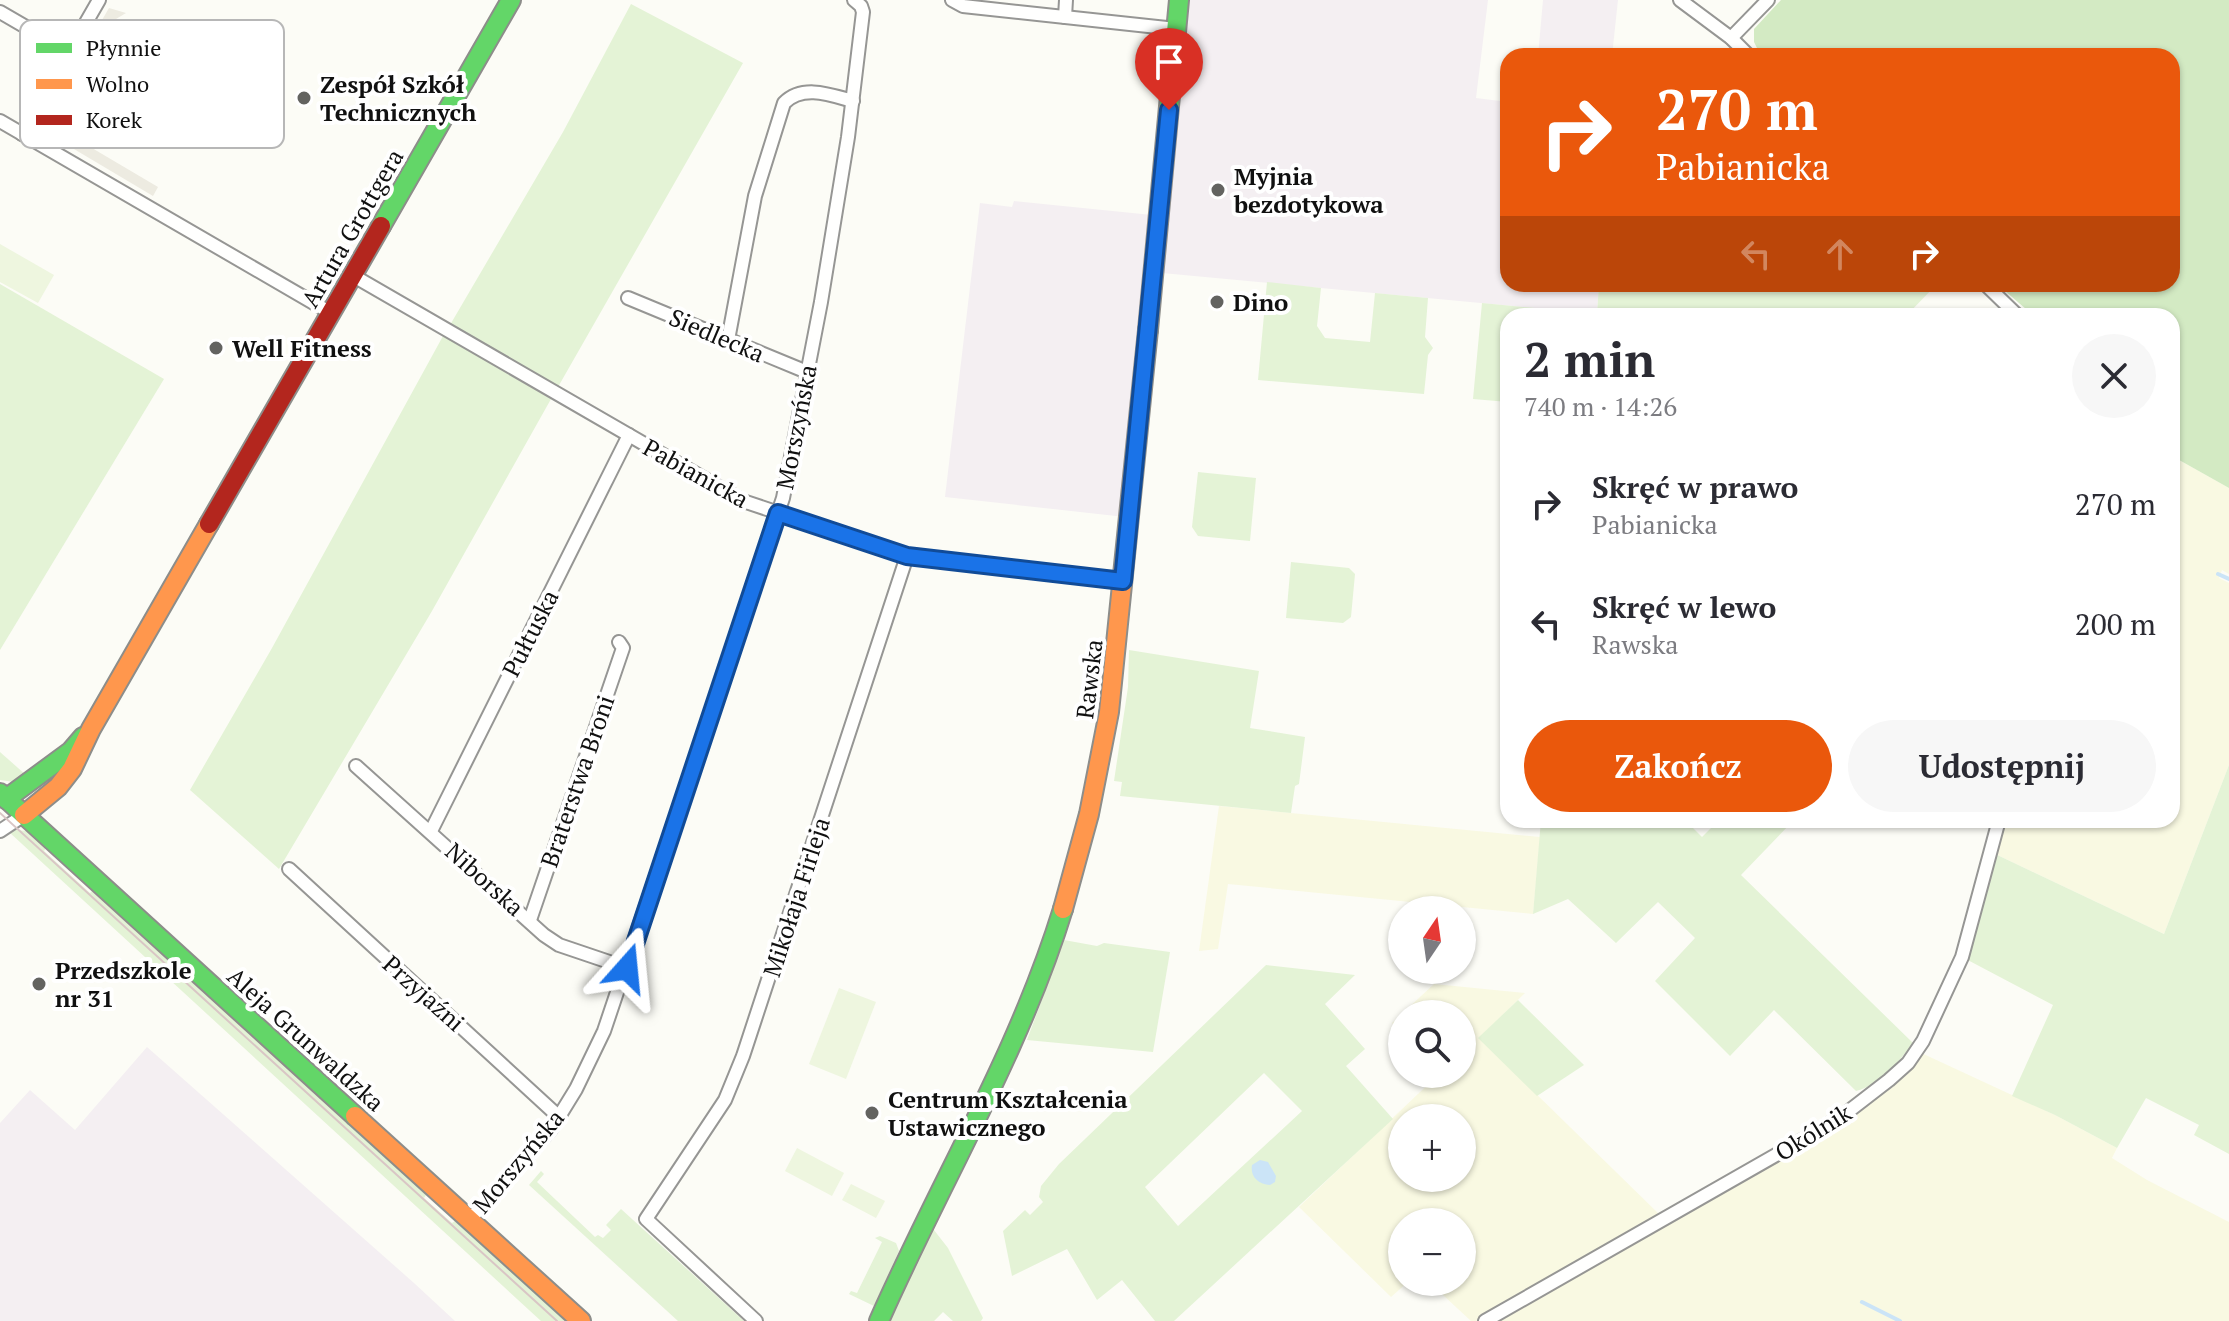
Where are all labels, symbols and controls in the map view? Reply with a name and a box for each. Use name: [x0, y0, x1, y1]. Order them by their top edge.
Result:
legend: [20, 20, 284, 148]
pin: [1135, 28, 1203, 110]
text: Płynnie: [86, 33, 161, 62]
icon: arrive: [1147, 40, 1191, 84]
place label: Zespół Szkół Technicznych: [320, 68, 477, 128]
text: Wolno: [86, 69, 149, 98]
text: 270 m: [1656, 72, 1818, 146]
icon: right: [1524, 80, 1628, 184]
marker: Zespół Szkół Technicznych: [295, 89, 313, 107]
text: Korek: [86, 105, 143, 134]
street label: Artura Grottgera: [294, 143, 410, 313]
text: Pabianicka: [1656, 143, 1830, 190]
place label: Myjnia bezdotykowa: [1233, 160, 1384, 220]
marker: Myjnia bezdotykowa: [1209, 181, 1227, 199]
icon: left: [1734, 232, 1778, 276]
icon: ahead: [1818, 232, 1862, 276]
icon: right: [1902, 232, 1946, 276]
place label: Dino: [1233, 286, 1288, 318]
marker: Dino: [1208, 293, 1226, 311]
street label: Siedlecka: [665, 301, 769, 369]
text: 2 min: [1524, 327, 1655, 391]
place label: Well Fitness: [232, 332, 372, 364]
button: close: [2072, 334, 2156, 418]
marker: Well Fitness: [207, 339, 225, 357]
street label: Morszyńska: [768, 362, 824, 492]
text: 740 m · 14:26: [1524, 389, 1677, 423]
street label: Pabianicka: [638, 431, 754, 515]
text: Skręć w prawo: [1592, 467, 1798, 507]
icon: right: [1524, 482, 1568, 526]
text: 270 m: [2075, 484, 2156, 524]
text: Pabianicka: [1592, 507, 1718, 541]
street label: Pułtuska: [495, 584, 565, 682]
text: Skręć w lewo: [1592, 587, 1776, 627]
icon: left: [1524, 602, 1568, 646]
text: 200 m: [2075, 604, 2156, 644]
text: Rawska: [1592, 627, 1678, 661]
street label: Rawska: [1068, 637, 1110, 721]
street label: Braterstwa Broni: [533, 691, 621, 871]
button: Zakończ: [1524, 720, 1832, 812]
button: Udostępnij: [1848, 720, 2156, 812]
street label: Mikołaja Firleja: [755, 813, 837, 981]
street label: Niborska: [439, 835, 531, 923]
north arrow: [1388, 896, 1476, 984]
map controls: [1388, 896, 1476, 1296]
position arrow: [585, 926, 669, 1010]
street label: Przyjaźni: [376, 948, 472, 1038]
place label: Przedszkole nr 31: [55, 954, 192, 1014]
street label: Aleja Grunwaldzka: [221, 960, 391, 1118]
marker: Przedszkole nr 31: [30, 975, 48, 993]
button: search: [1388, 1000, 1476, 1088]
place label: Centrum Kształcenia Ustawicznego: [888, 1083, 1128, 1143]
street label: Okólnik: [1769, 1096, 1858, 1168]
street label: Morszyńska: [465, 1102, 571, 1220]
marker: Centrum Kształcenia Ustawicznego: [863, 1104, 881, 1122]
button: +: [1388, 1104, 1476, 1192]
button: −: [1388, 1208, 1476, 1296]

